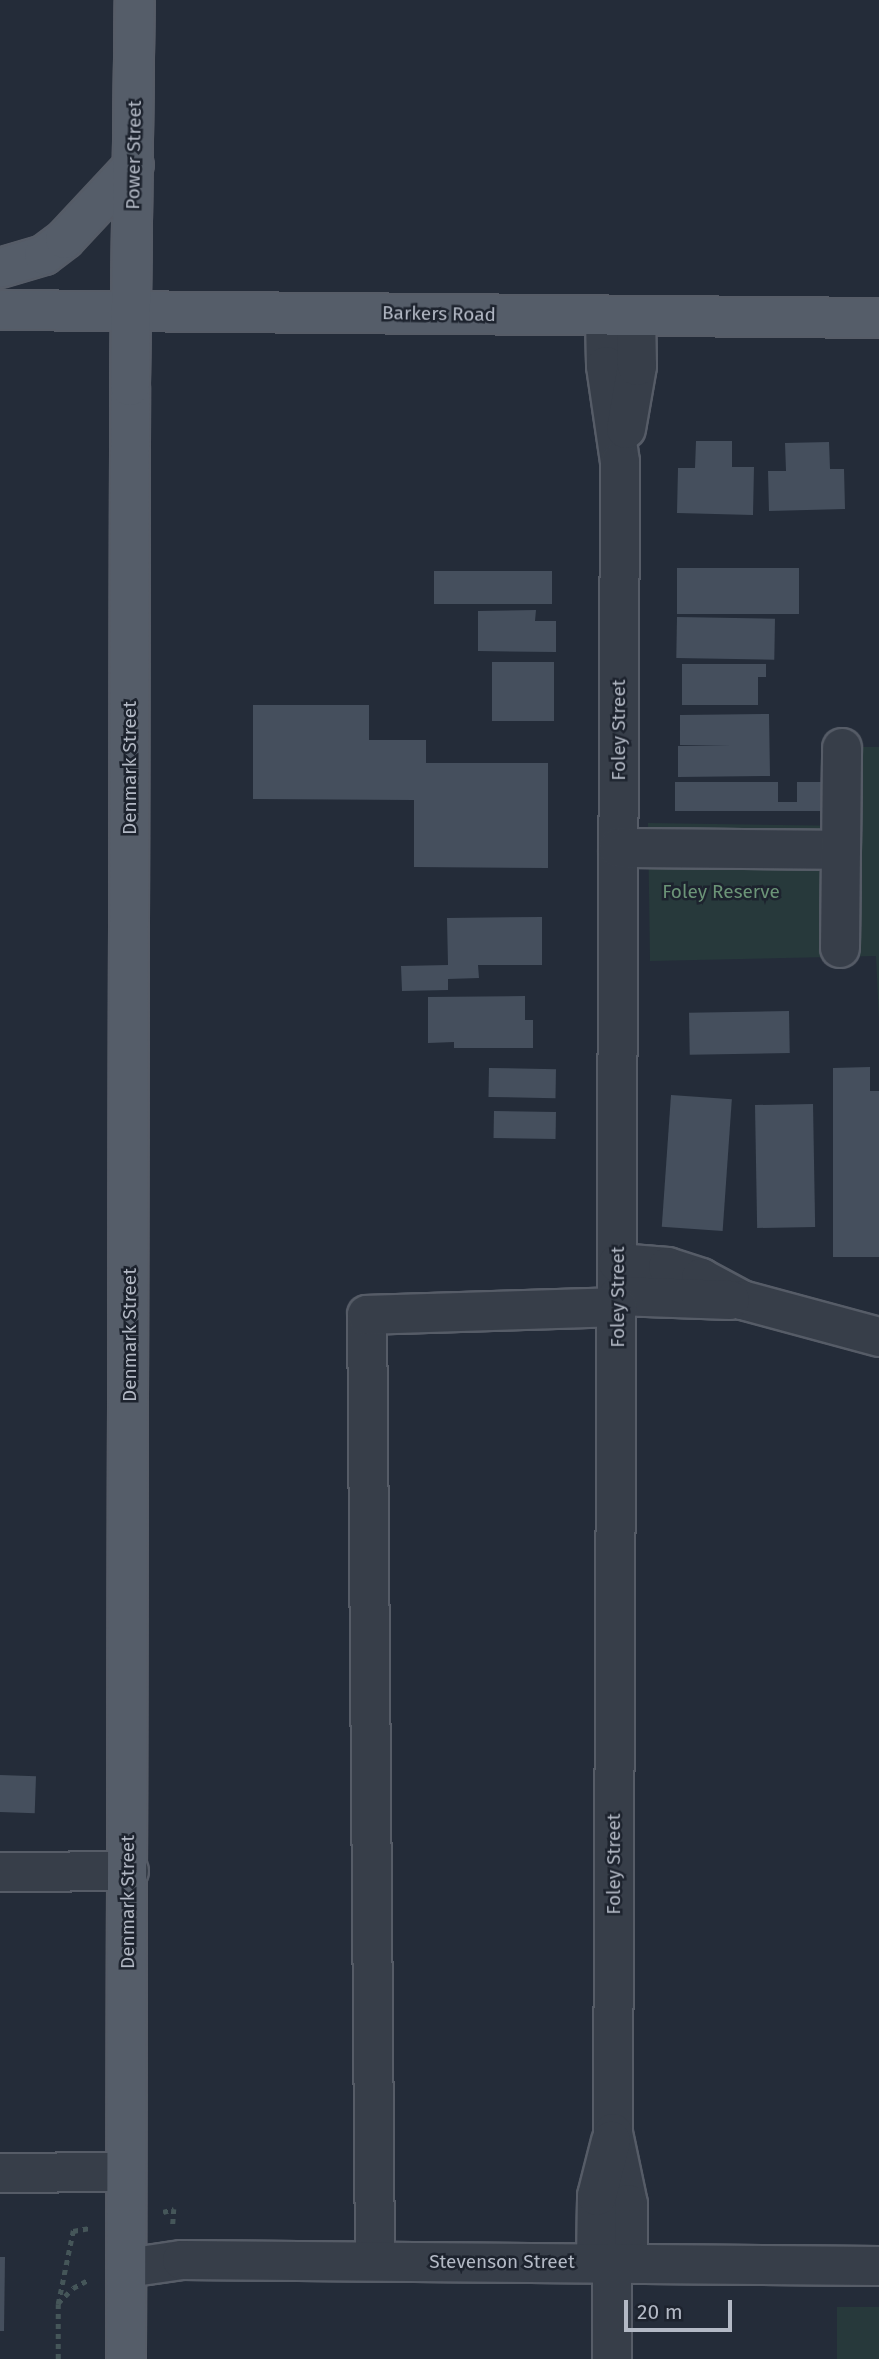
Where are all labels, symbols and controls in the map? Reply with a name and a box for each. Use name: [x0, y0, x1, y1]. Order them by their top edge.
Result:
street label: Power Street: [122, 100, 146, 210]
street label: Barkers Road: [382, 302, 496, 326]
street label: Foley Street: [608, 679, 630, 781]
street label: Denmark Street: [119, 701, 141, 835]
park label: Foley Reserve: [662, 881, 780, 903]
street label: Foley Street: [607, 1246, 629, 1348]
street label: Denmark Street: [119, 1268, 141, 1402]
street label: Foley Street: [603, 1813, 625, 1915]
street label: Denmark Street: [117, 1835, 139, 1969]
street label: Stevenson Street: [429, 2251, 575, 2273]
scale bar: [627, 2286, 736, 2330]
text: 20 m: [637, 2299, 683, 2325]

